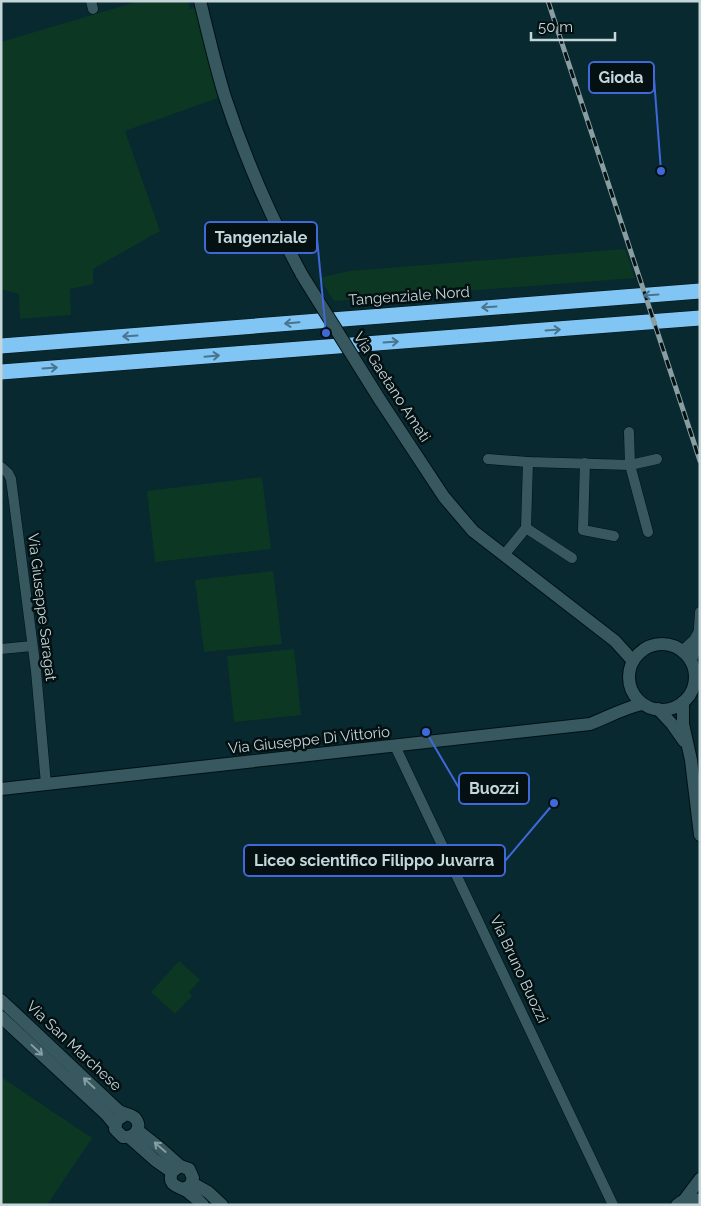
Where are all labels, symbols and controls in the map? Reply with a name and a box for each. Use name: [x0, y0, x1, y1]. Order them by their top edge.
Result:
scale bar: [531, 10, 615, 42]
text: 50 m: [538, 18, 573, 36]
callout: Gioda: [589, 62, 654, 93]
text: Gioda: [599, 68, 643, 87]
callout: Tangenziale: [205, 222, 317, 253]
text: Tangenziale: [215, 228, 308, 247]
street label: Tangenziale Nord: [348, 283, 470, 309]
one-way arrow: [643, 290, 659, 300]
one-way arrow: [481, 303, 497, 312]
one-way arrow: [285, 318, 301, 328]
one-way arrow: [545, 325, 561, 334]
street label: Via Gaetano Amati: [350, 329, 434, 445]
one-way arrow: [123, 332, 139, 341]
one-way arrow: [383, 337, 399, 347]
one-way arrow: [204, 351, 220, 361]
one-way arrow: [42, 364, 58, 373]
street label: Via Giuseppe Saragat: [24, 532, 60, 682]
street label: Via Giuseppe Di Vittorio: [227, 723, 391, 757]
callout: Buozzi: [459, 773, 529, 804]
text: Buozzi: [469, 779, 519, 798]
callout: Liceo scientifico Filippo Juvarra: [244, 845, 505, 876]
text: Liceo scientifico Filippo Juvarra: [254, 851, 494, 870]
street label: Via Bruno Buozzi: [486, 912, 552, 1026]
street label: Via San Marchese: [23, 997, 125, 1095]
one-way arrow: [31, 1044, 43, 1056]
one-way arrow: [82, 1077, 95, 1089]
one-way arrow: [153, 1142, 166, 1153]

